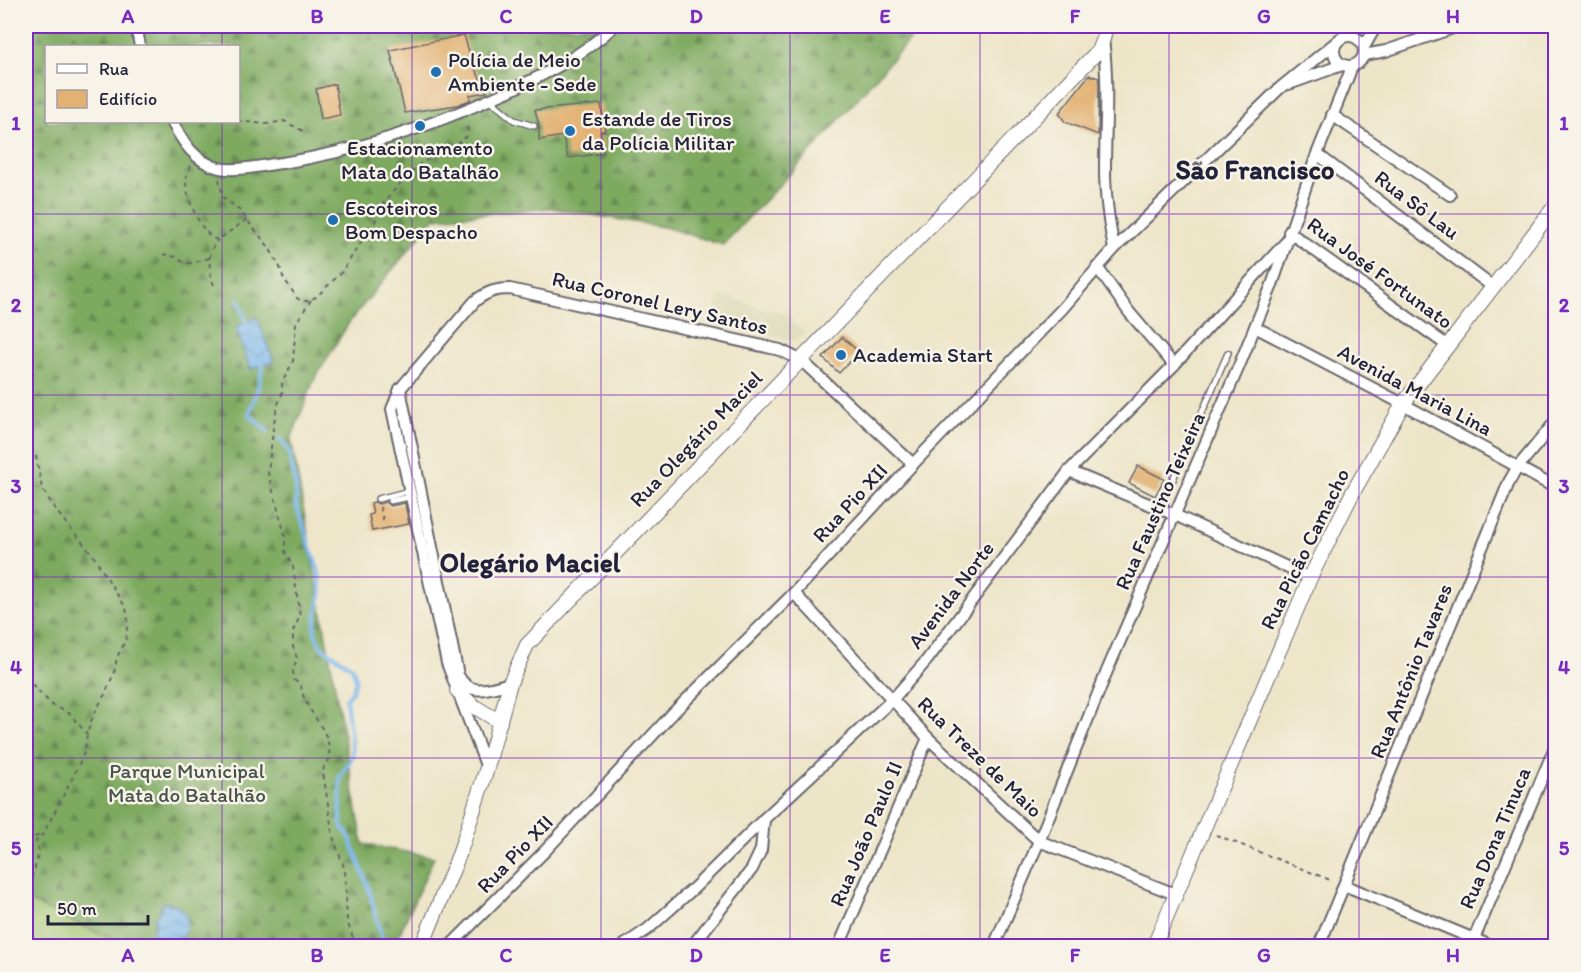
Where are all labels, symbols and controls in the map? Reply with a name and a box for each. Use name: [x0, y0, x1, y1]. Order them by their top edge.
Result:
text: A: [121, 4, 135, 28]
text: B: [311, 4, 324, 28]
text: C: [500, 4, 513, 28]
text: D: [689, 4, 703, 28]
text: E: [879, 4, 891, 28]
text: F: [1070, 4, 1081, 28]
text: G: [1257, 4, 1271, 28]
text: H: [1446, 4, 1460, 28]
legend: [45, 45, 240, 123]
place label: Polícia de Meio Ambiente - Sede: [448, 47, 597, 96]
text: Rua: [99, 58, 129, 80]
marker: Polícia de Meio Ambiente - Sede: [429, 65, 443, 79]
text: Edifício: [99, 88, 157, 110]
place label: Estande de Tiros da Polícia Militar: [582, 106, 735, 155]
text: 1: [11, 111, 21, 135]
text: 1: [1559, 111, 1569, 135]
marker: Estacionamento Mata do Batalhão: [413, 119, 427, 133]
marker: Estande de Tiros da Polícia Militar: [563, 124, 577, 138]
place label: Estacionamento Mata do Batalhão: [341, 135, 499, 184]
district label: São Francisco: [1175, 153, 1335, 186]
street label: Rua Sô Lau: [1370, 165, 1465, 245]
place label: Escoteiros Bom Despacho: [345, 195, 478, 244]
street label: Rua José Fortunato: [1303, 211, 1458, 334]
marker: Escoteiros Bom Despacho: [326, 213, 340, 227]
street label: Rua Coronel Lery Santos: [550, 266, 770, 340]
text: 2: [11, 293, 22, 317]
text: 2: [1559, 293, 1570, 317]
street label: Avenida Maria Lina: [1334, 338, 1497, 441]
place label: Academia Start: [853, 342, 993, 367]
marker: Academia Start: [834, 348, 848, 362]
street label: Rua Olegário Maciel: [624, 365, 767, 512]
street label: Rua Faustino Teixeira: [1109, 408, 1210, 594]
street label: Rua Pio XII: [807, 458, 892, 547]
street label: Rua Picão Camacho: [1255, 464, 1354, 634]
text: 3: [11, 474, 22, 498]
text: 3: [1559, 474, 1570, 498]
street label: Avenida Norte: [902, 536, 999, 653]
district label: Olegário Maciel: [440, 546, 621, 579]
street label: Rua Antônio Tavares: [1364, 580, 1457, 762]
text: 4: [10, 655, 22, 679]
text: 4: [1558, 655, 1570, 679]
street label: Rua Treze de Maio: [913, 691, 1048, 822]
park label: Parque Municipal Mata do Batalhão: [108, 758, 266, 807]
street label: Rua João Paulo II: [824, 758, 907, 910]
street label: Rua Dona Tinuca: [1453, 763, 1536, 912]
street label: Rua Pio XII: [471, 809, 558, 898]
text: 5: [11, 836, 22, 860]
text: 5: [1559, 836, 1570, 860]
scale bar: [48, 888, 148, 926]
text: 50 m: [57, 898, 97, 920]
text: A: [121, 943, 135, 967]
text: B: [311, 943, 324, 967]
text: C: [500, 943, 513, 967]
text: D: [689, 943, 703, 967]
text: E: [879, 943, 891, 967]
text: F: [1070, 943, 1081, 967]
text: G: [1257, 943, 1271, 967]
text: H: [1446, 943, 1460, 967]

